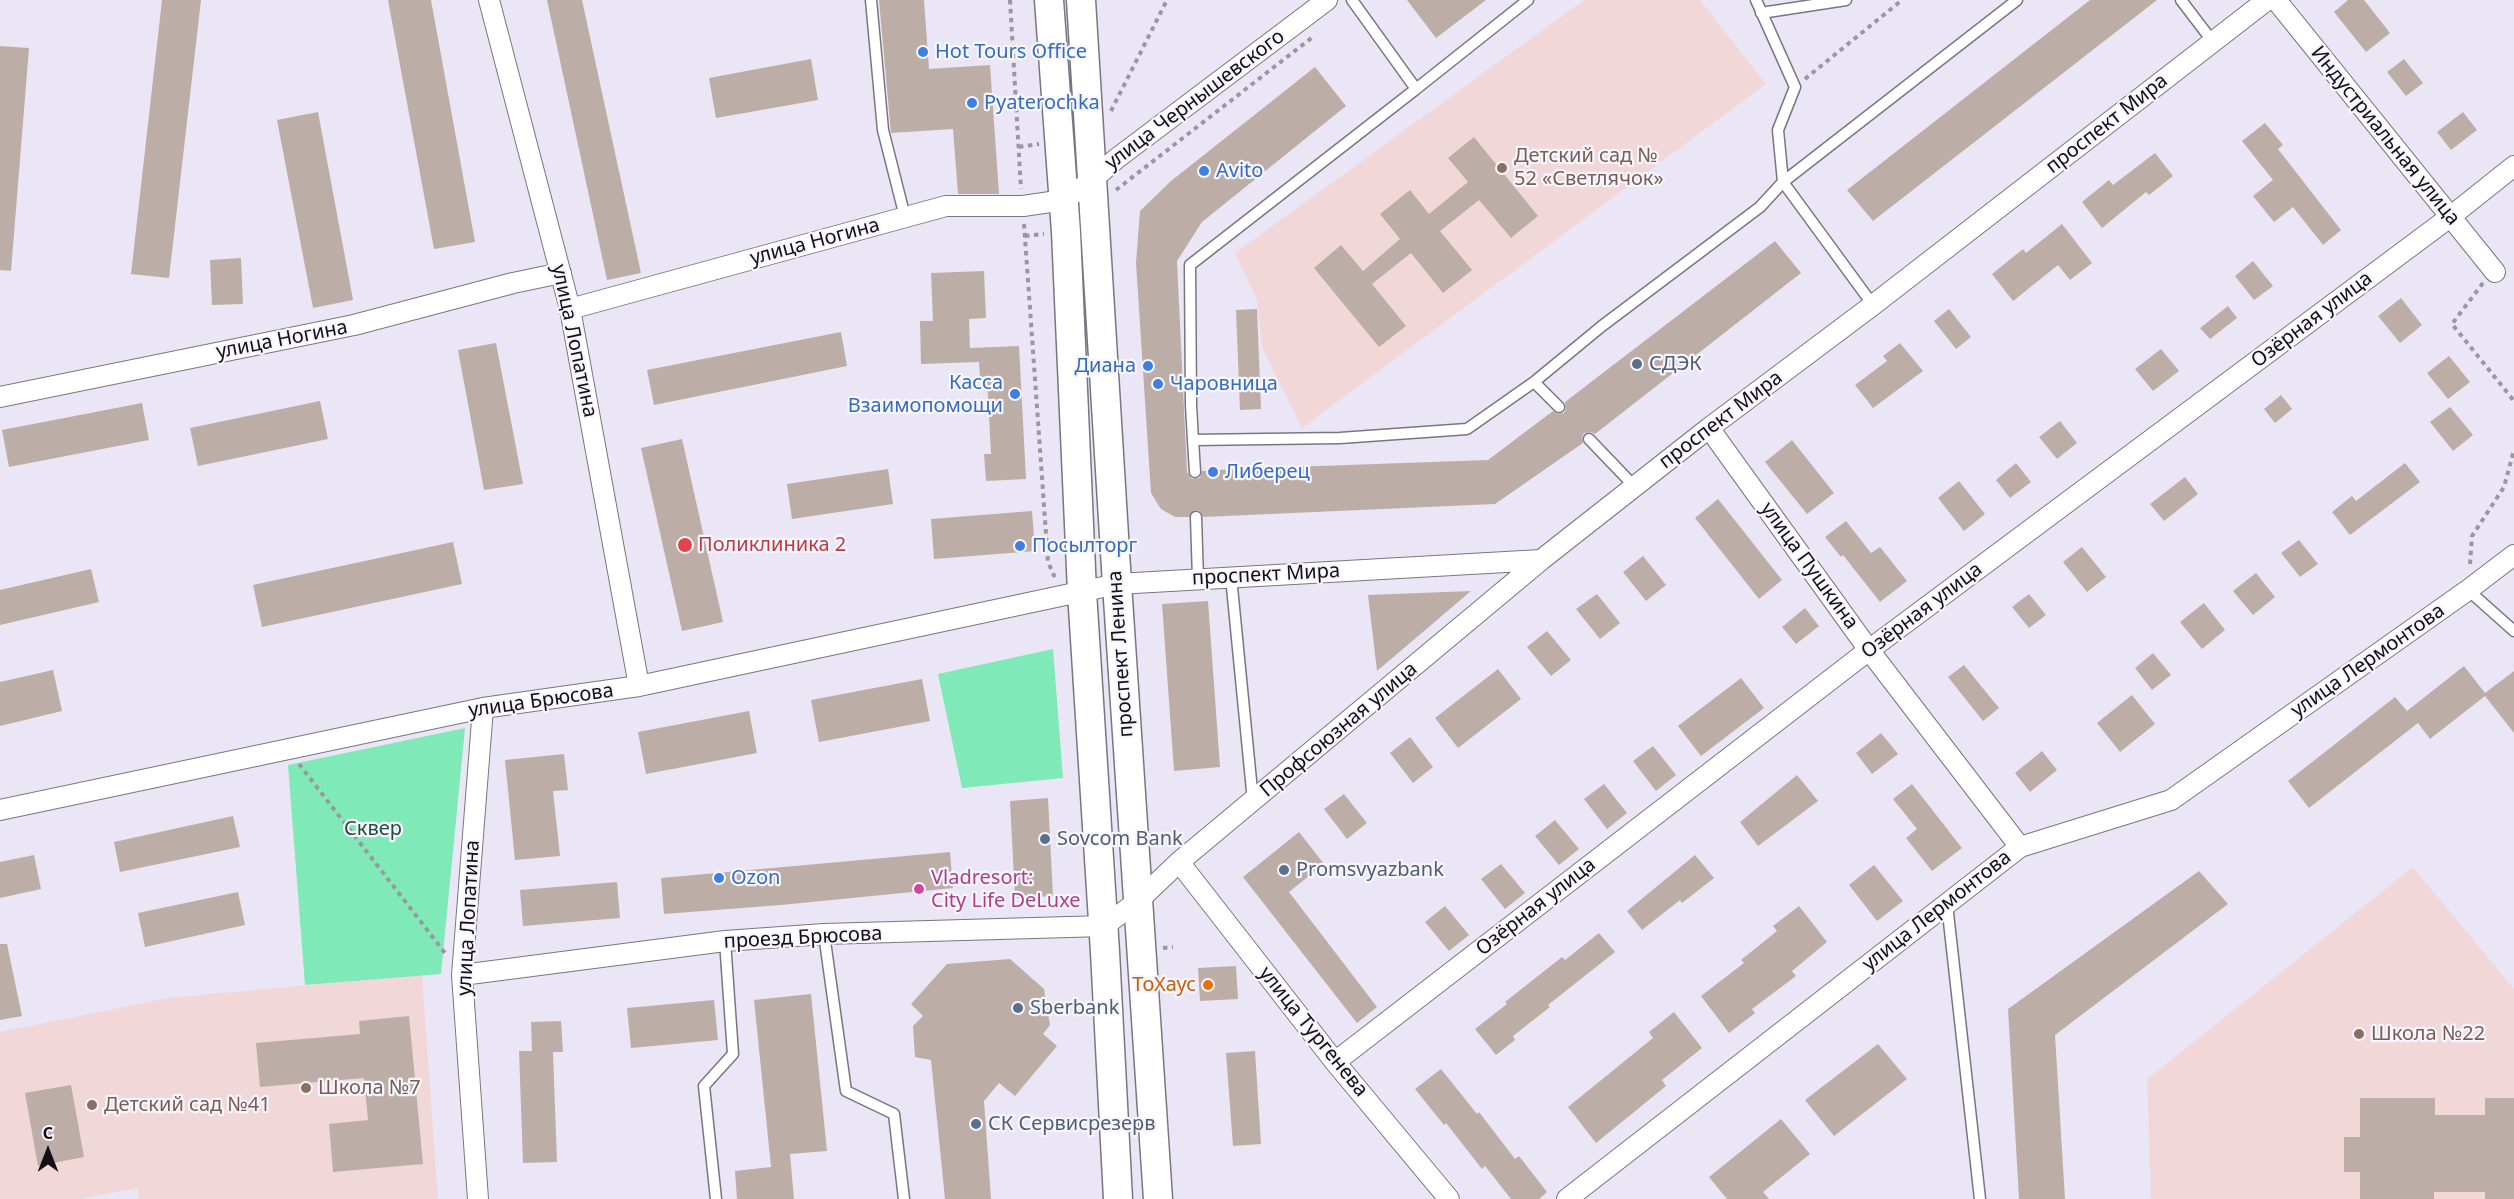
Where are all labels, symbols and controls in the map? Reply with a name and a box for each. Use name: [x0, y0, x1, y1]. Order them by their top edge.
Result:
street label: улица Чернышевского: [1100, 25, 1290, 175]
place label: Hot Tours Office: [935, 40, 1087, 64]
street label: Индустриальная улица: [2305, 42, 2465, 230]
marker: Hot Tours Office: [916, 45, 930, 59]
street label: проспект Мира: [2041, 69, 2173, 179]
place label: Pyaterochka: [984, 91, 1100, 115]
marker: Pyaterochka: [965, 96, 979, 110]
place label: Детский сад № 52 «Светлячок»: [1514, 144, 1664, 191]
place label: Avito: [1216, 159, 1263, 183]
marker: Детский сад № 52 «Светлячок»: [1495, 161, 1509, 175]
marker: Avito: [1197, 164, 1211, 178]
street label: улица Ногина: [748, 213, 882, 271]
street label: улица Лопатина: [546, 262, 602, 420]
street label: Озёрная улица: [2247, 267, 2377, 373]
street label: улица Ногина: [214, 316, 350, 364]
place label: СДЭК: [1649, 352, 1702, 376]
place label: Диана: [1074, 354, 1136, 378]
marker: СДЭК: [1630, 357, 1644, 371]
marker: Диана: [1141, 359, 1155, 373]
street label: проспект Мира: [1655, 366, 1787, 474]
place label: Касса Взаимопомощи: [848, 371, 1003, 418]
place label: Чаровница: [1170, 372, 1278, 396]
marker: Чаровница: [1151, 377, 1165, 391]
marker: Касса Взаимопомощи: [1008, 387, 1022, 401]
place label: Либерец: [1225, 460, 1310, 484]
marker: Либерец: [1206, 465, 1220, 479]
street label: улица Пушкина: [1755, 498, 1863, 634]
place label: Поликлиника 2: [698, 533, 846, 557]
place label: Посылторг: [1032, 534, 1137, 558]
marker: Поликлиника 2: [676, 536, 694, 554]
marker: Посылторг: [1013, 539, 1027, 553]
street label: Озёрная улица: [1857, 558, 1987, 664]
street label: проспект Мира: [1191, 559, 1341, 591]
street label: проспект Ленина: [1103, 570, 1139, 738]
street label: улица Лермонтова: [2287, 599, 2449, 723]
street label: Профсоюзная улица: [1256, 657, 1422, 803]
street label: улица Брюсова: [467, 679, 615, 723]
park label: Сквер: [344, 817, 402, 841]
place label: Sovcom Bank: [1057, 827, 1183, 851]
marker: Sovcom Bank: [1038, 832, 1052, 846]
street label: улица Лопатина: [453, 840, 485, 996]
street label: улица Лермонтова: [1858, 846, 2016, 976]
street label: Озёрная улица: [1471, 853, 1601, 961]
place label: Promsvyazbank: [1296, 858, 1444, 882]
marker: Promsvyazbank: [1277, 863, 1291, 877]
place label: Ozon: [731, 866, 780, 890]
place label: Vladresort: City Life DeLuxe: [931, 866, 1081, 913]
marker: Ozon: [712, 871, 726, 885]
marker: Vladresort: City Life DeLuxe: [912, 882, 926, 896]
street label: проезд Брюсова: [723, 922, 883, 954]
street label: улица Тургенева: [1253, 962, 1373, 1102]
place label: ТоХаус: [1132, 973, 1196, 997]
marker: ТоХаус: [1201, 978, 1215, 992]
place label: Sberbank: [1030, 996, 1119, 1020]
marker: Sberbank: [1011, 1001, 1025, 1015]
place label: Школа №22: [2371, 1022, 2485, 1046]
marker: Школа №22: [2352, 1027, 2366, 1041]
place label: Школа №7: [318, 1076, 421, 1100]
marker: Школа №7: [299, 1081, 313, 1095]
place label: Детский сад №41: [104, 1093, 271, 1117]
marker: Детский сад №41: [85, 1098, 99, 1112]
place label: СК Сервисрезерв: [988, 1112, 1155, 1136]
marker: СК Сервисрезерв: [969, 1117, 983, 1131]
north arrow: [18, 1121, 78, 1181]
text: С: [43, 1122, 53, 1144]

